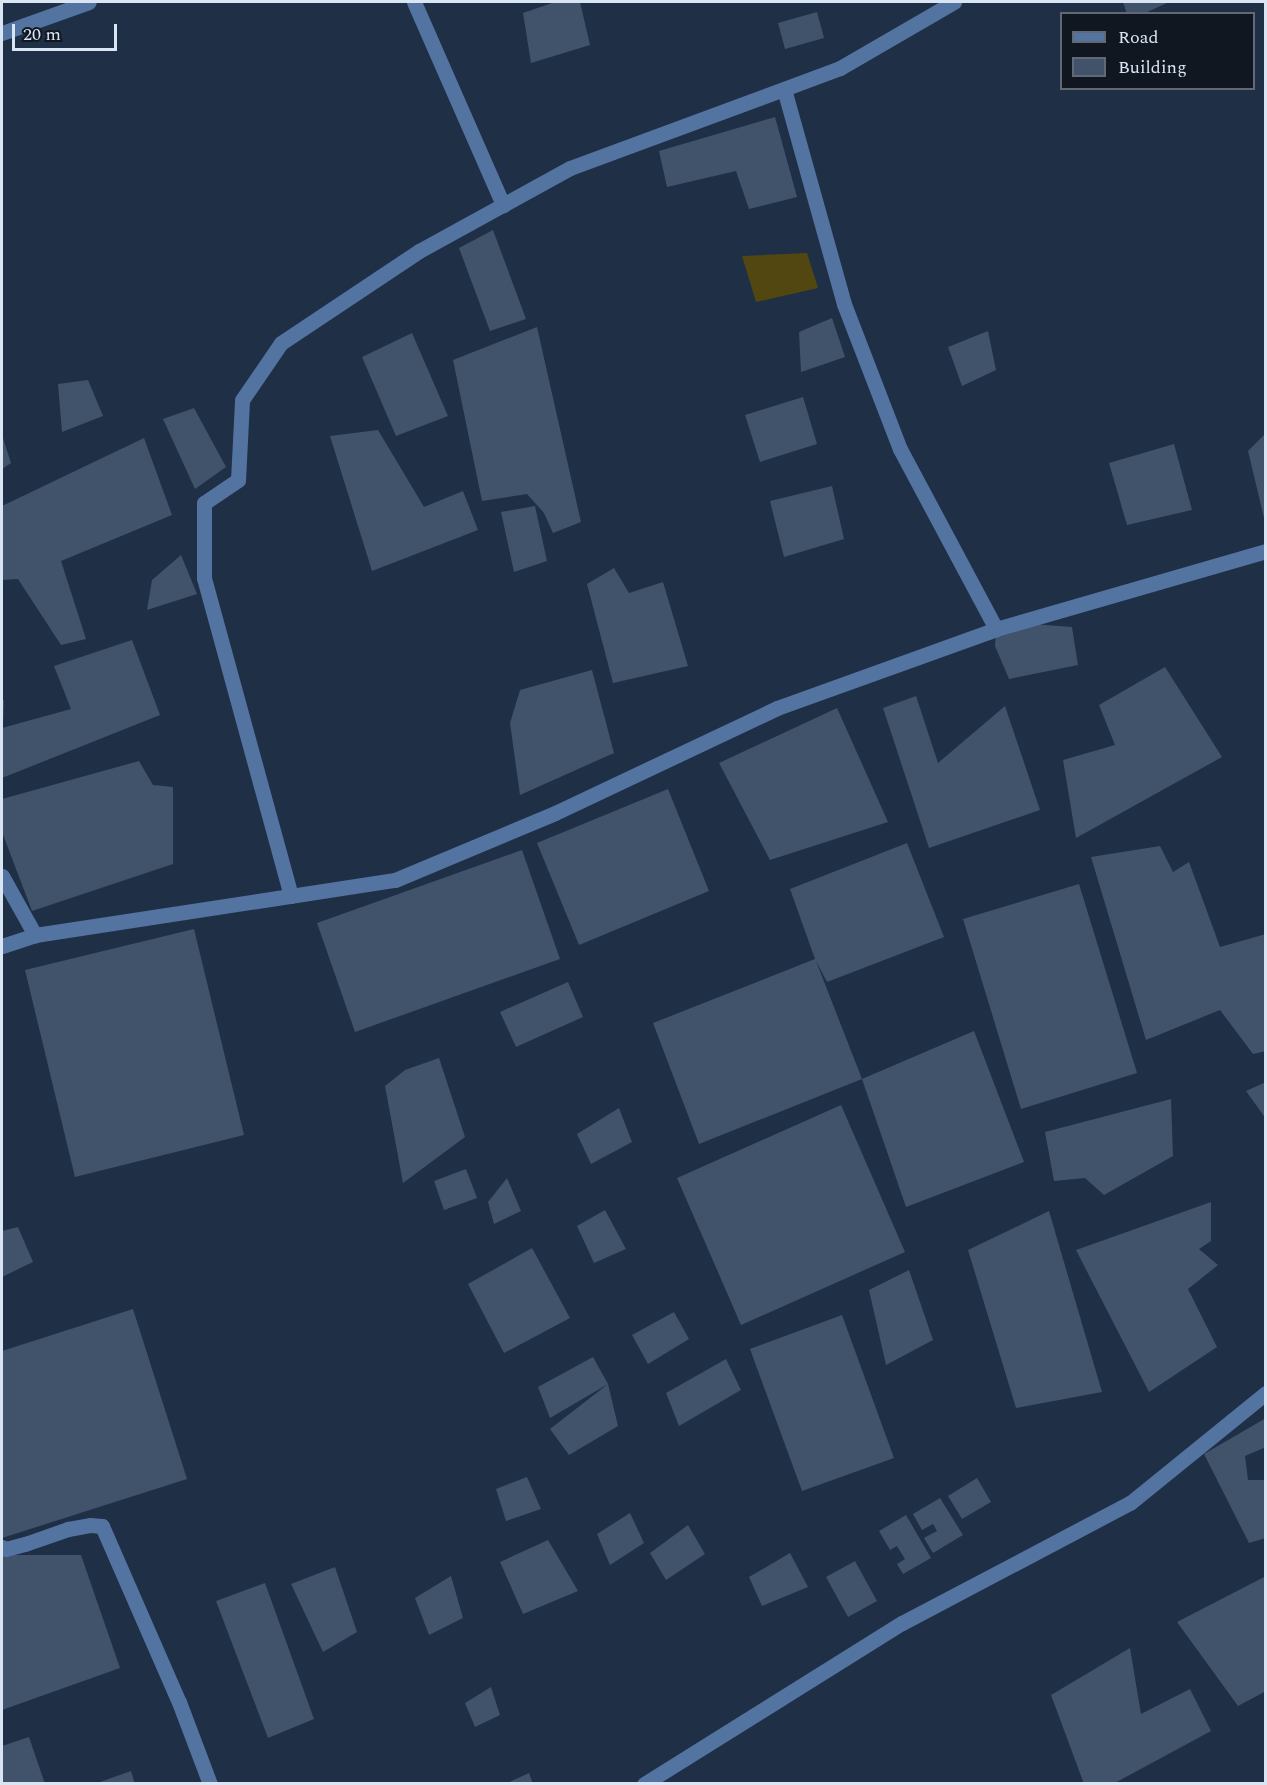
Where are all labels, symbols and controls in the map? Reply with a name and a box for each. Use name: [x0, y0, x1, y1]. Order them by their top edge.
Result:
scale bar: [15, 12, 120, 50]
legend: [1060, 12, 1255, 90]
text: 20 m: [23, 21, 61, 48]
text: Road: [1118, 24, 1159, 51]
text: Building: [1118, 54, 1187, 81]

